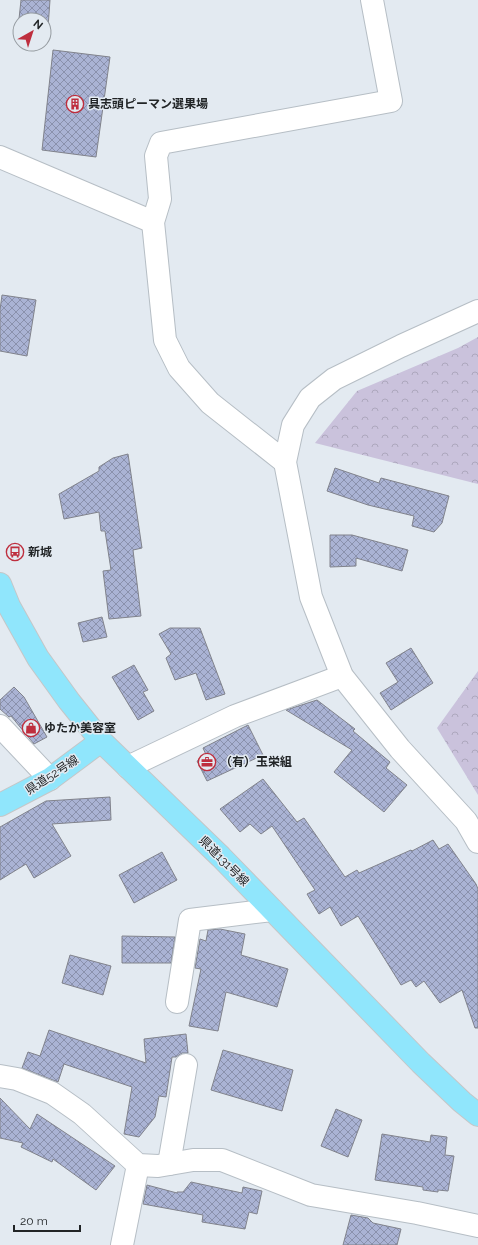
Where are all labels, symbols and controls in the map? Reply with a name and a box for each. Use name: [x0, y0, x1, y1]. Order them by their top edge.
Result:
north arrow: [12, 12, 52, 52]
text: N: [31, 17, 45, 32]
building icon: 具志頭ピーマン選果場: [65, 94, 85, 114]
place label: 具志頭ピーマン選果場: [88, 97, 208, 111]
bus stop icon: 新城: [5, 542, 25, 562]
place label: 新城: [28, 545, 52, 559]
shop icon: ゆたか美容室: [21, 718, 41, 738]
place label: ゆたか美容室: [44, 721, 116, 735]
office icon: （有）玉栄組: [197, 752, 217, 772]
street label: 県道52号線: [23, 753, 81, 797]
place label: （有）玉栄組: [220, 755, 292, 769]
street label: 県道131号線: [196, 833, 252, 889]
scale bar: [14, 1207, 80, 1233]
text: 20 m: [20, 1214, 48, 1228]

